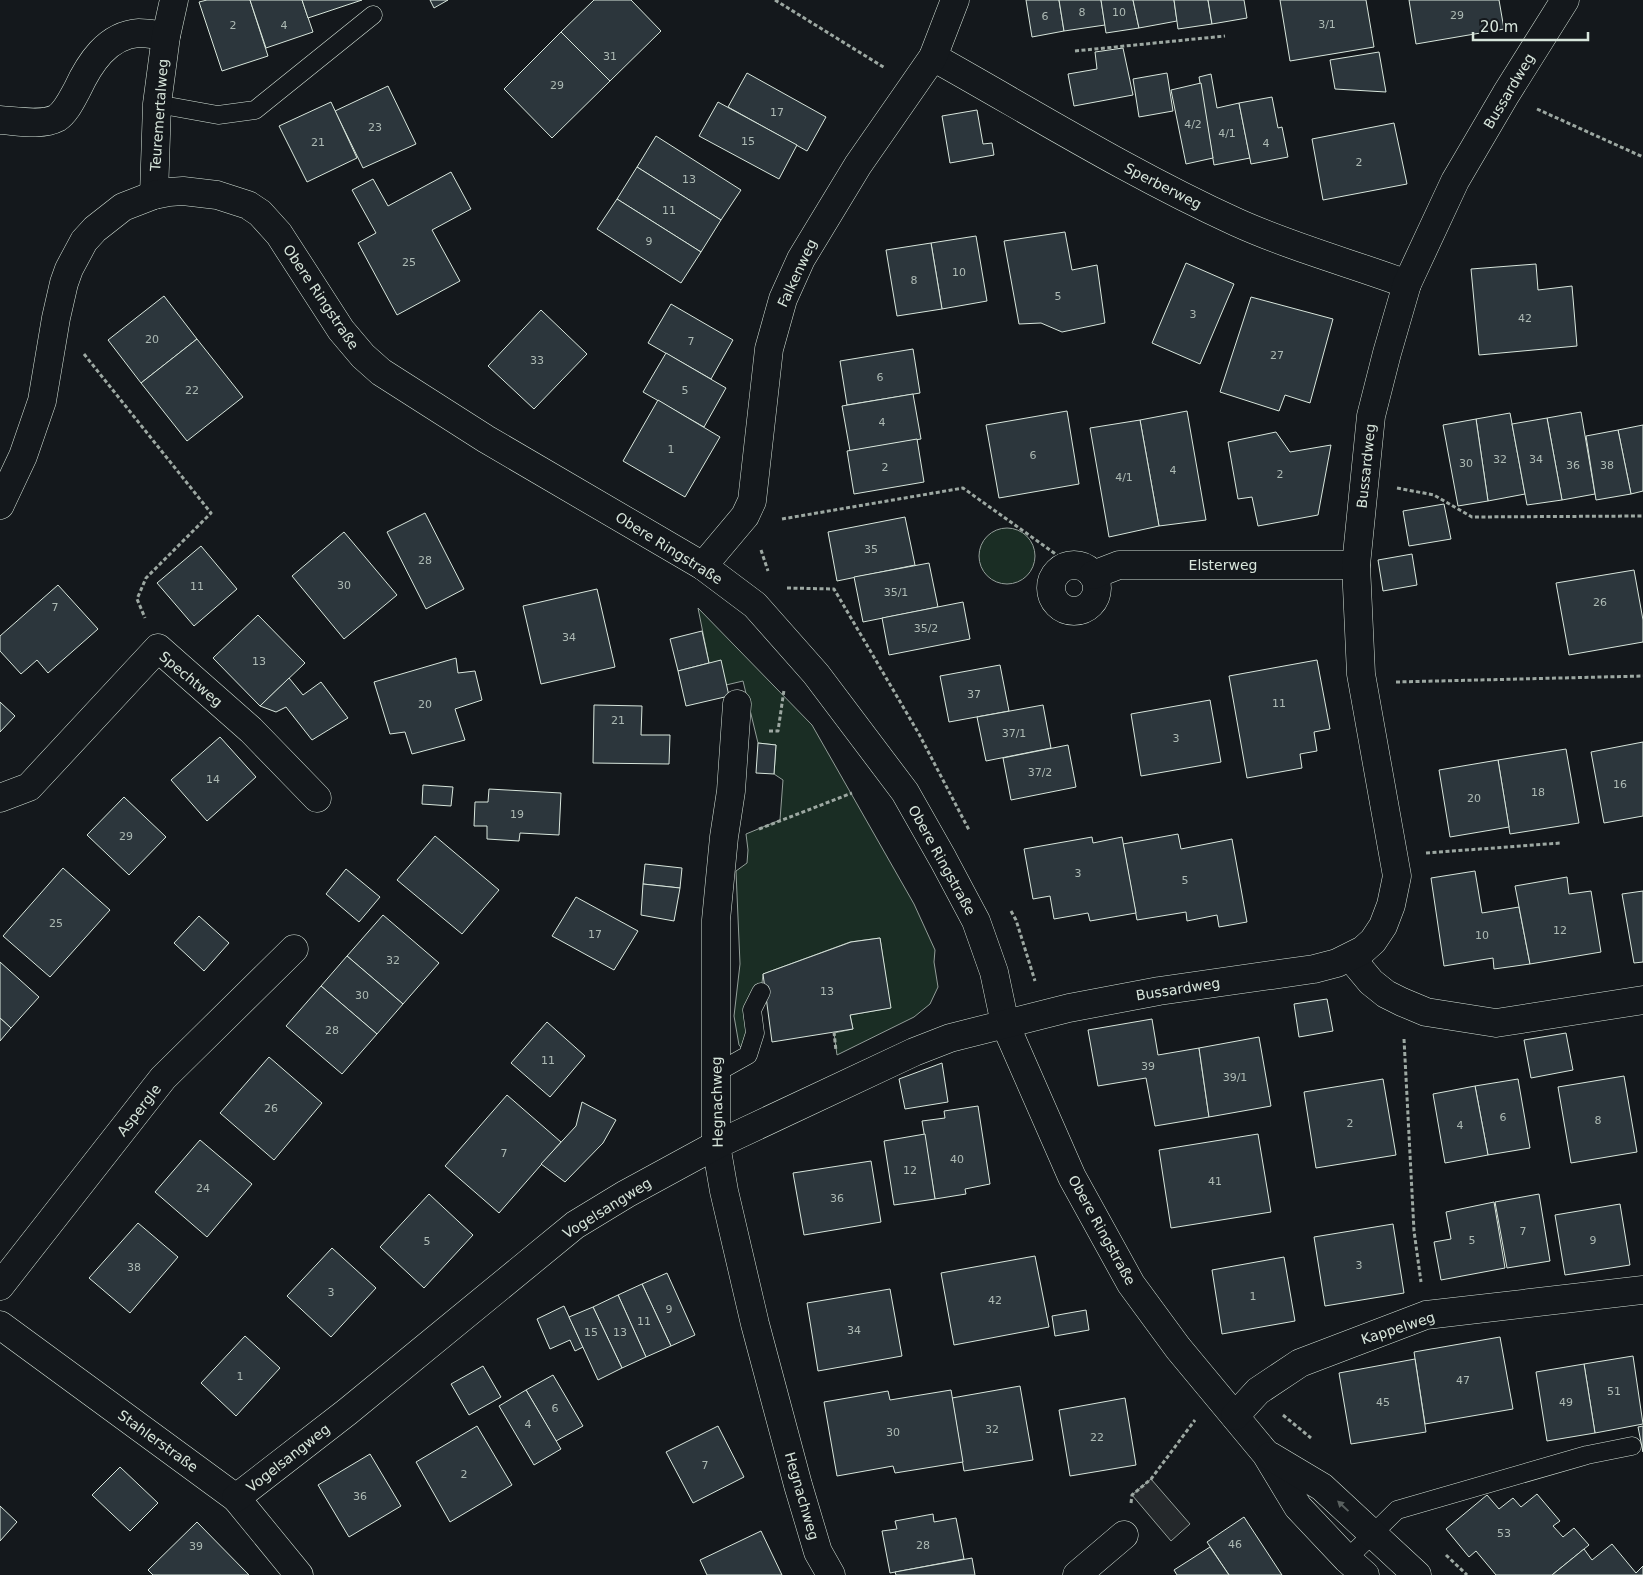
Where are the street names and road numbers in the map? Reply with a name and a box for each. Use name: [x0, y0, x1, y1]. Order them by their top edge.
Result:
street label: Bussardweg: [1480, 50, 1538, 132]
street label: Teuremertalweg: [147, 58, 171, 173]
street label: Sperberweg: [1122, 160, 1204, 212]
street label: Falkenweg: [774, 236, 820, 310]
street label: Obere Ringstraße: [280, 242, 362, 352]
street label: Bussardweg: [1354, 423, 1378, 509]
street label: Obere Ringstraße: [613, 509, 725, 587]
street label: Elsterweg: [1189, 557, 1257, 573]
street label: Spechtweg: [156, 648, 226, 710]
street label: Obere Ringstraße: [905, 802, 979, 918]
street label: Bussardweg: [1135, 974, 1221, 1004]
street label: Hegnachweg: [708, 1056, 726, 1148]
street label: Aspergle: [114, 1081, 164, 1139]
street label: Obere Ringstraße: [1065, 1172, 1139, 1288]
street label: Vogelsangweg: [560, 1174, 654, 1242]
street label: Kappelweg: [1359, 1309, 1437, 1347]
street label: Stahlerstraße: [115, 1407, 201, 1475]
street label: Vogelsangweg: [243, 1421, 333, 1495]
street label: Hegnachweg: [782, 1450, 822, 1542]

